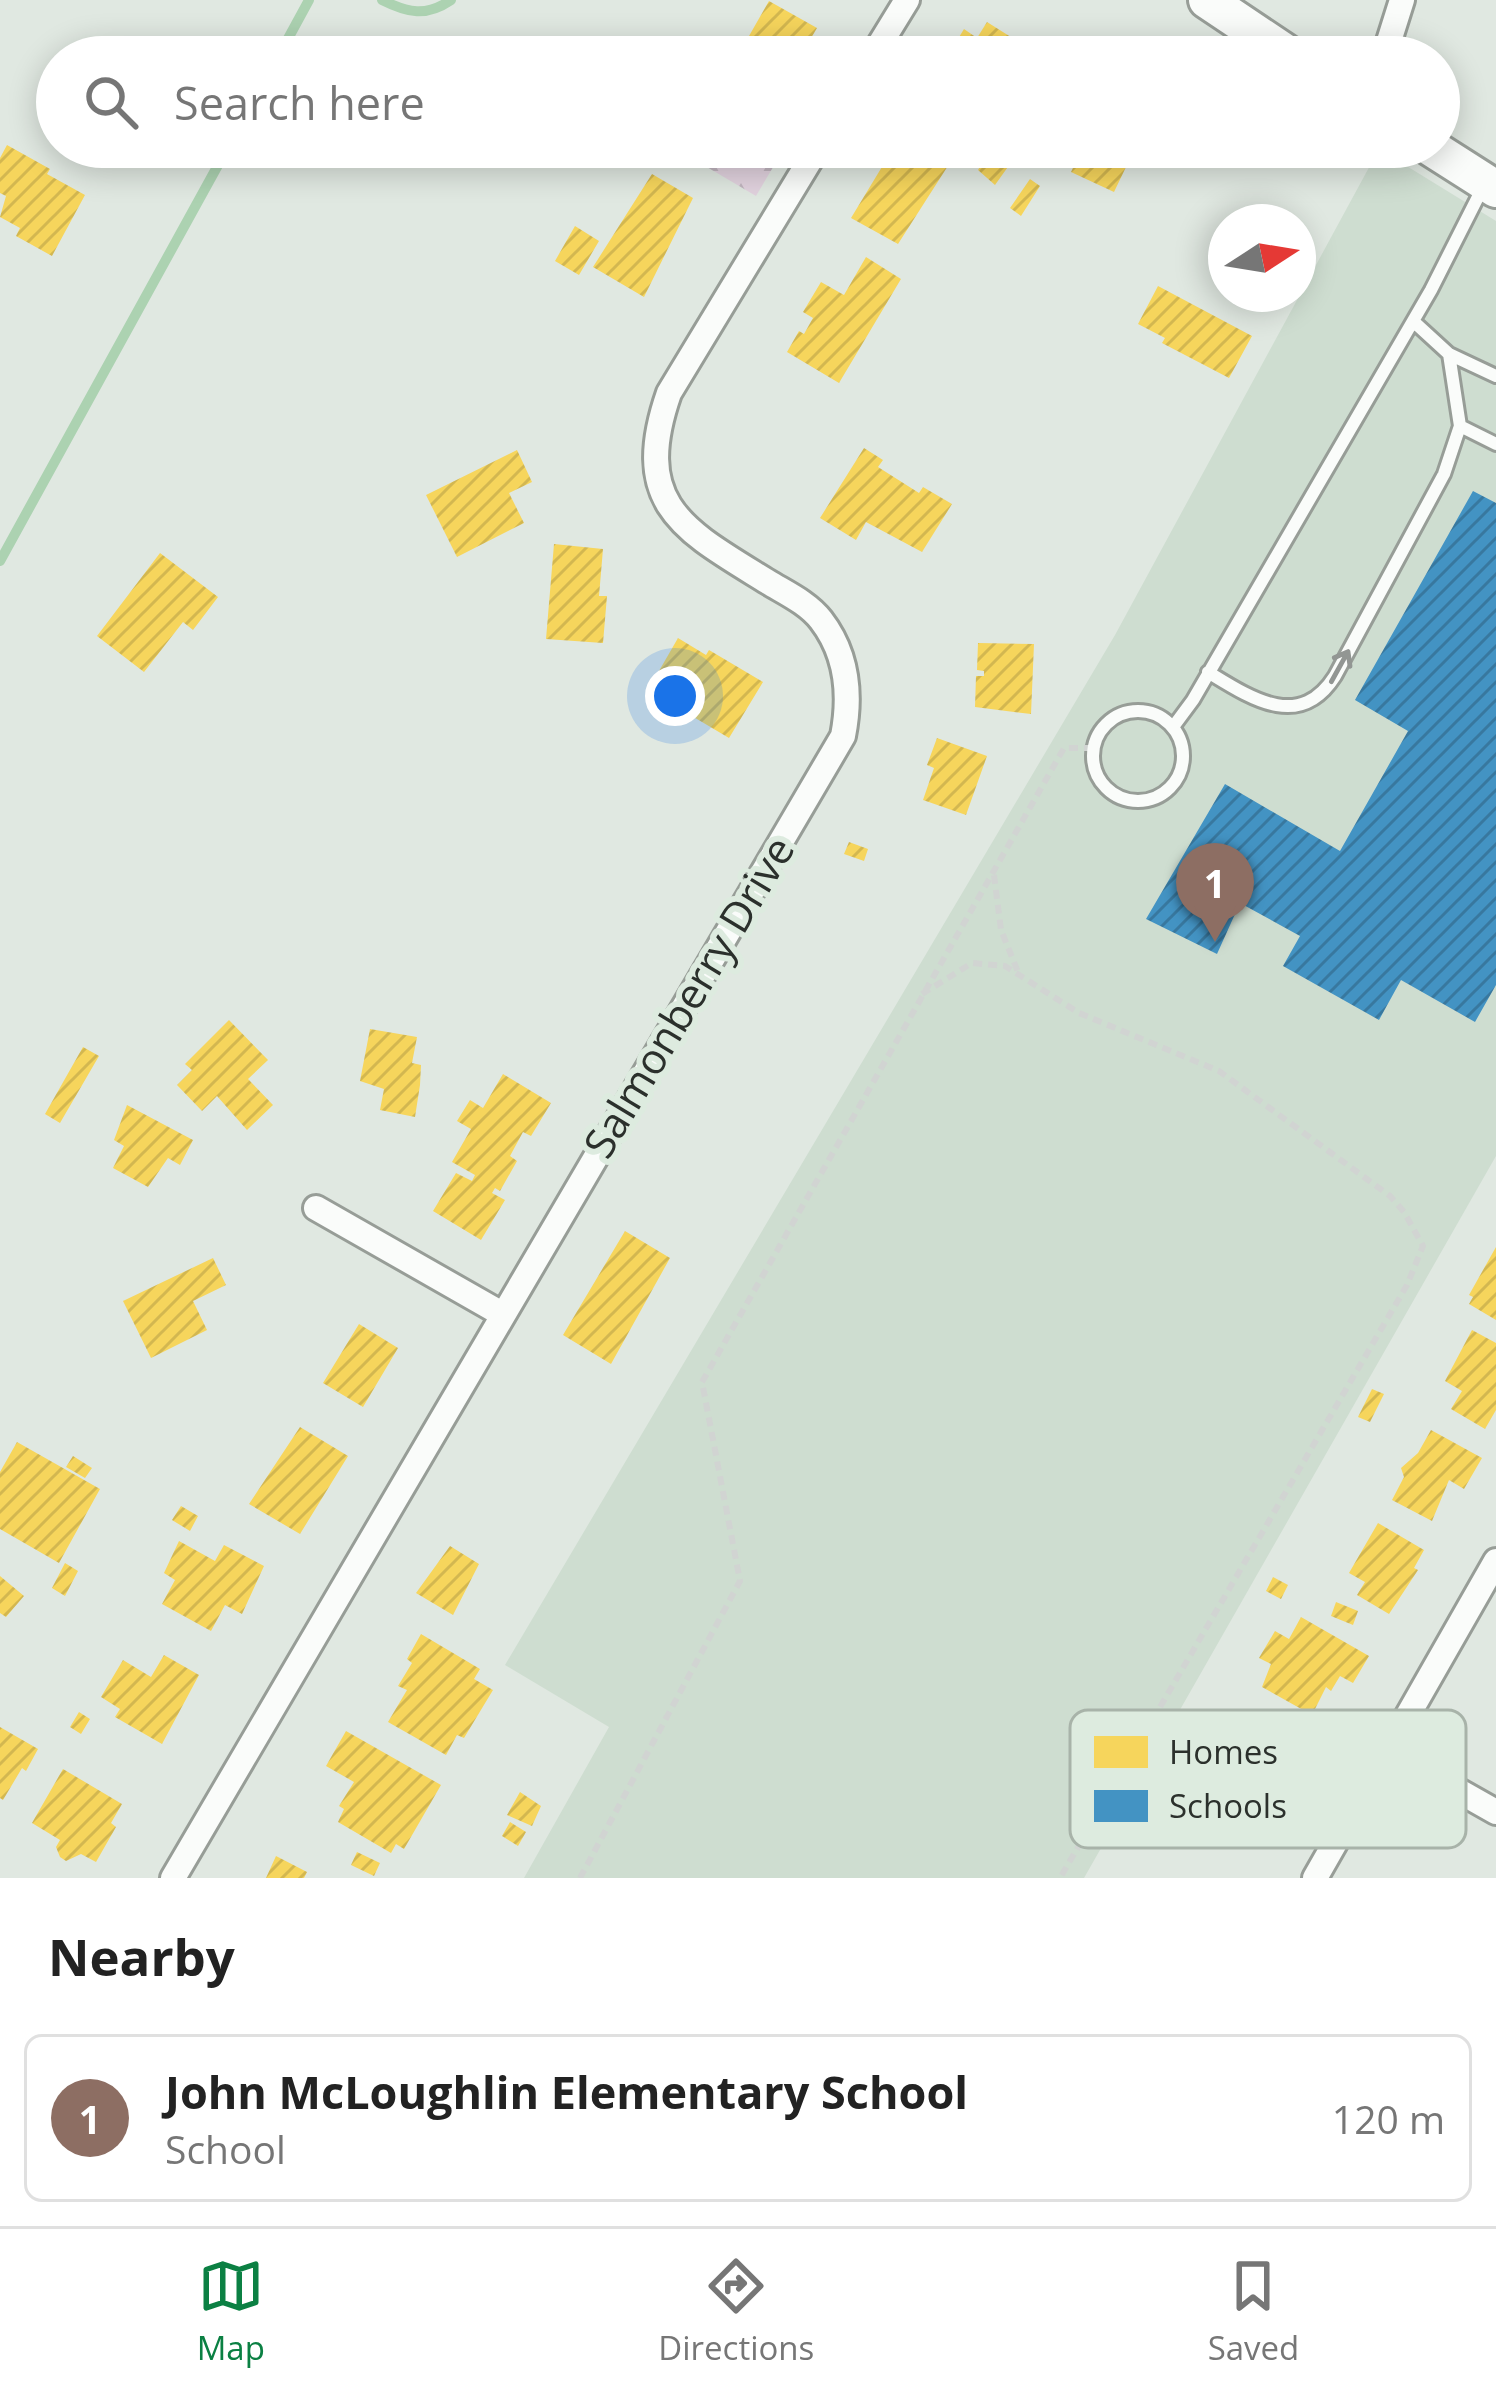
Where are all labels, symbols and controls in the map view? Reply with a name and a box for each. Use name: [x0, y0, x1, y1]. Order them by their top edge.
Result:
search box: [36, 36, 1460, 168]
icon: search: [78, 69, 144, 135]
text: Search here: [174, 72, 425, 133]
north arrow: [1208, 204, 1316, 312]
one-way arrow: [1328, 650, 1352, 685]
your location: [645, 666, 705, 726]
street label: Salmonberry Drive: [569, 825, 806, 1167]
pin: 1: [1176, 843, 1254, 942]
legend: [1070, 1710, 1466, 1848]
text: Homes: [1169, 1729, 1278, 1774]
text: Schools: [1169, 1783, 1287, 1828]
text: Nearby: [48, 1921, 235, 1991]
text: John McLoughlin Elementary School: [165, 2061, 968, 2122]
text: 1: [79, 2092, 101, 2145]
text: 120 m: [1332, 2092, 1445, 2145]
text: School: [165, 2122, 286, 2175]
tab: Map: [197, 2253, 265, 2370]
tab: Directions: [658, 2253, 814, 2370]
tab: Saved: [1208, 2253, 1299, 2370]

